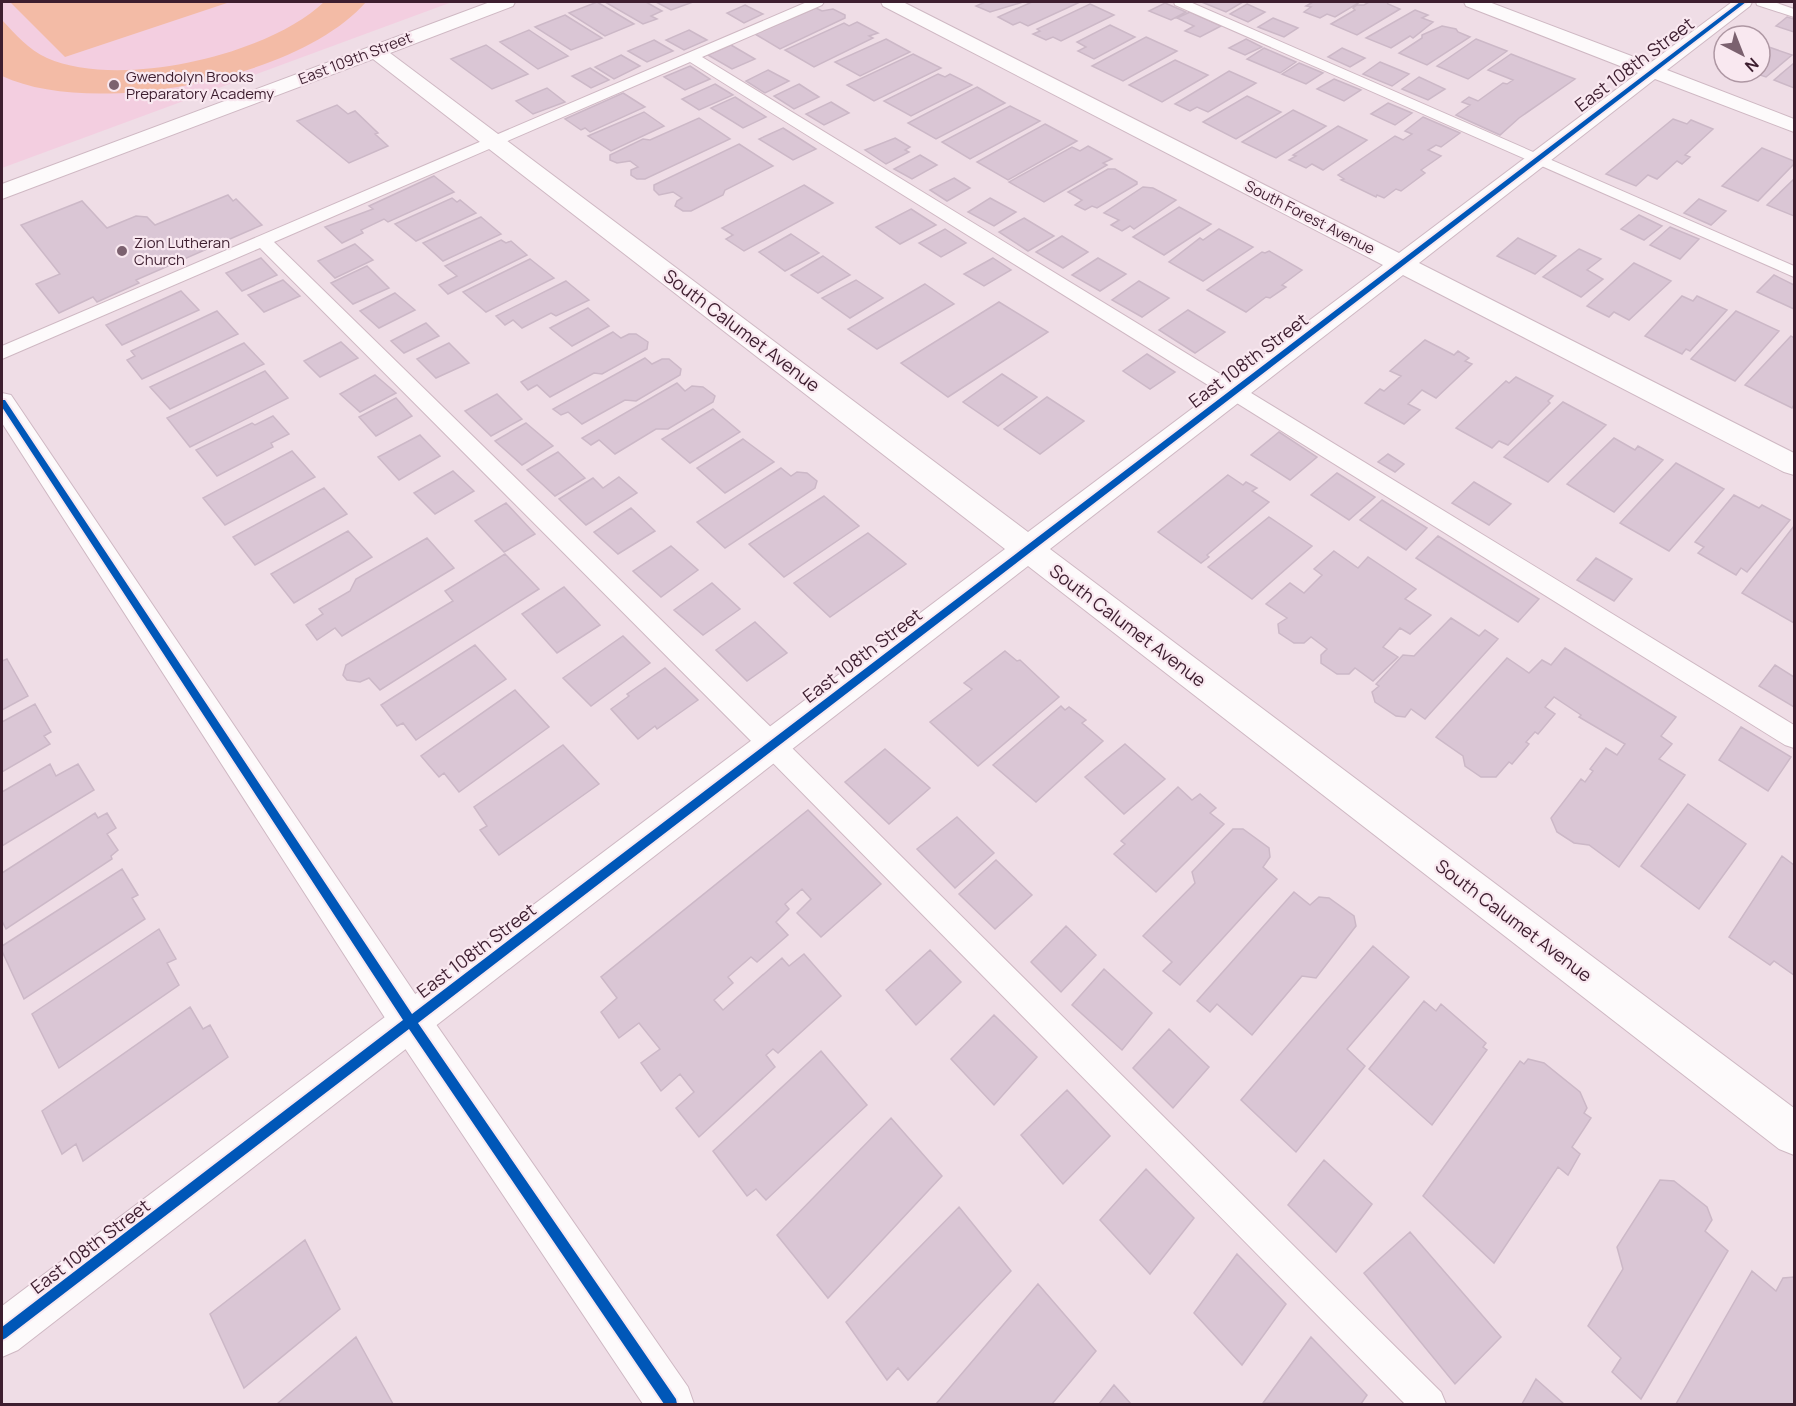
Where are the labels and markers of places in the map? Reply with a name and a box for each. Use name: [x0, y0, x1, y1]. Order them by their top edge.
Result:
place label: Gwendolyn Brooks Preparatory Academy: [126, 66, 274, 104]
marker: Gwendolyn Brooks Preparatory Academy: [107, 78, 121, 92]
place label: Zion Lutheran Church: [134, 232, 230, 270]
marker: Zion Lutheran Church: [115, 244, 129, 258]

